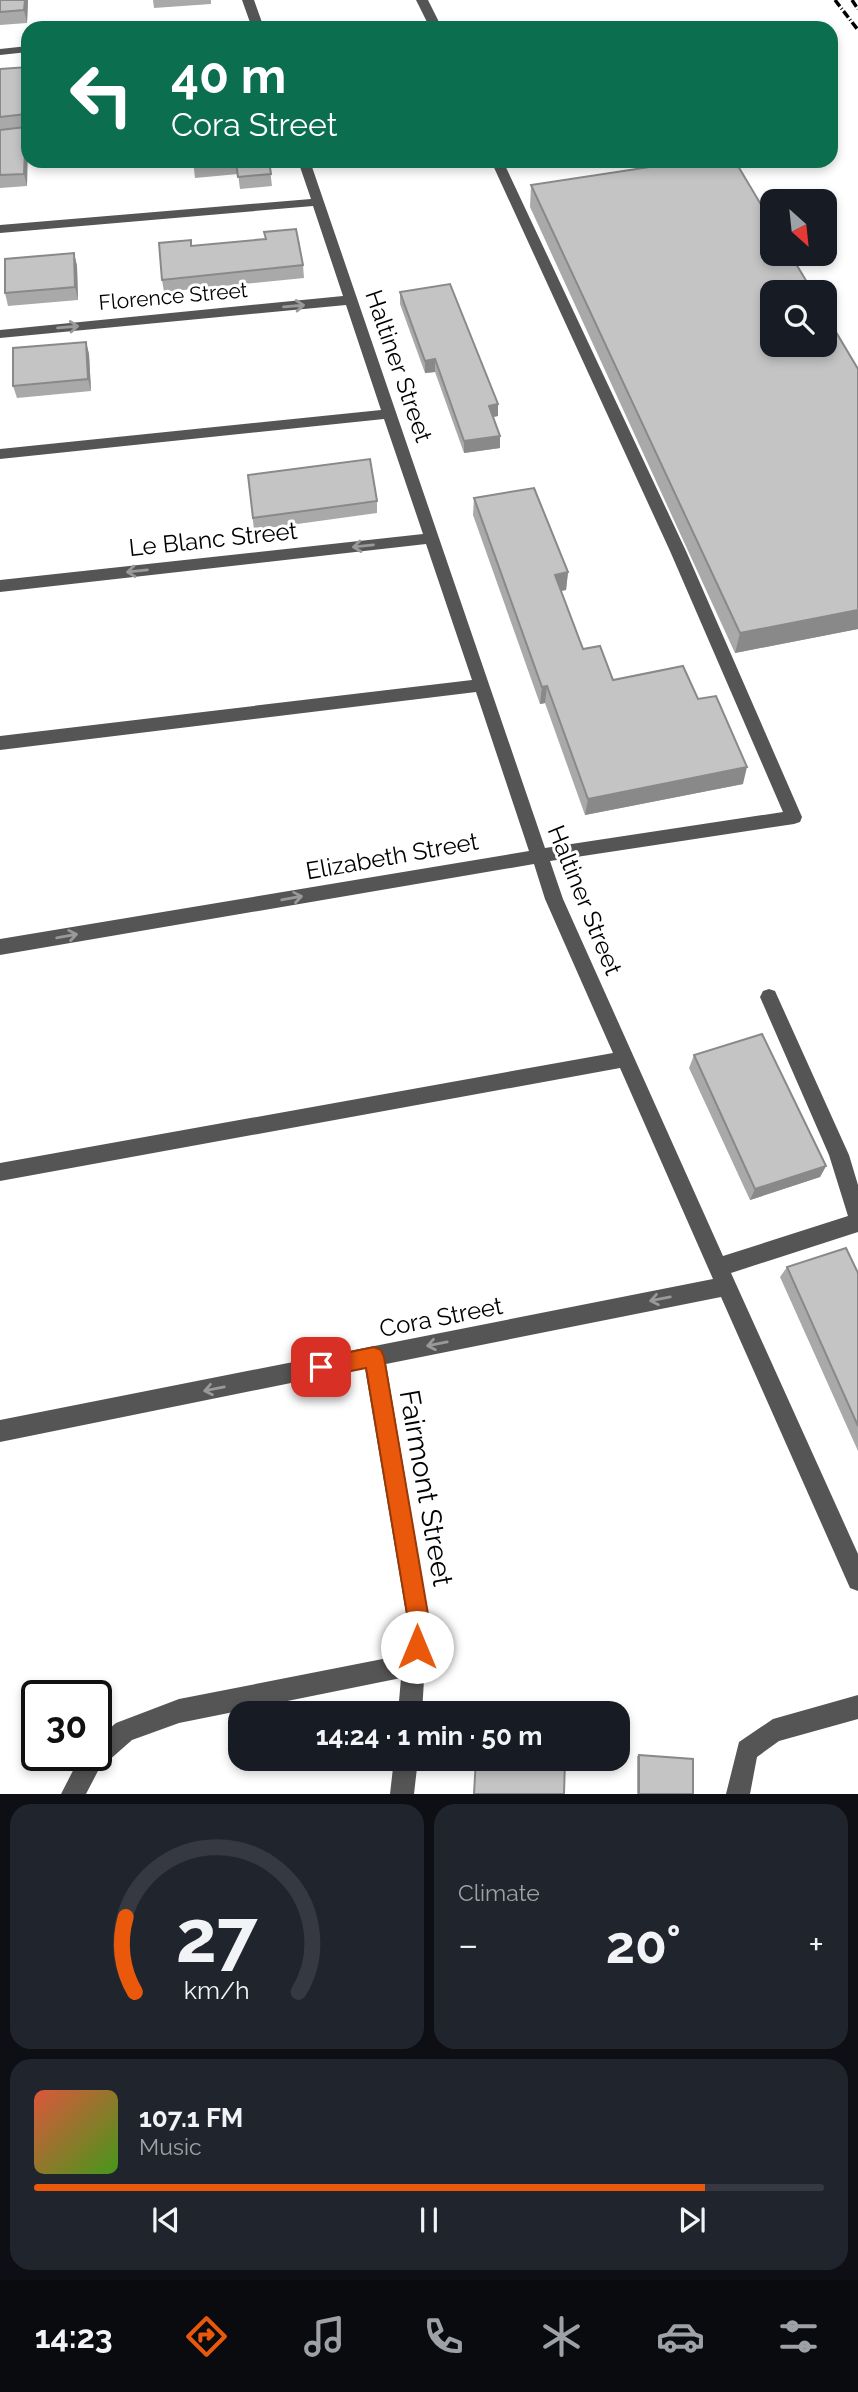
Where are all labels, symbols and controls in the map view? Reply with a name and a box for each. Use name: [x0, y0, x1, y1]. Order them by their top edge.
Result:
text: 40 m: [171, 47, 286, 104]
icon: left: [56, 49, 147, 140]
text: Cora Street: [171, 106, 337, 143]
north arrow: [760, 189, 836, 266]
map controls: [760, 189, 837, 357]
street label: Florence Street: [97, 277, 249, 315]
button: search: [760, 280, 837, 357]
street label: Haltiner Street: [359, 286, 439, 446]
one-way arrow: [283, 299, 305, 312]
one-way arrow: [56, 320, 79, 333]
street label: Le Blanc Street: [127, 516, 299, 562]
one-way arrow: [353, 539, 375, 552]
one-way arrow: [126, 564, 149, 577]
street label: Haltiner Street: [542, 821, 628, 979]
street label: Elizabeth Street: [303, 827, 481, 885]
one-way arrow: [280, 891, 302, 904]
one-way arrow: [55, 929, 78, 942]
street label: Cora Street: [377, 1291, 505, 1343]
one-way arrow: [649, 1293, 672, 1307]
pin: [291, 1337, 351, 1397]
one-way arrow: [426, 1338, 449, 1351]
icon: arrive: [302, 1348, 340, 1386]
one-way arrow: [203, 1382, 226, 1396]
street label: Fairmont Street: [393, 1387, 460, 1589]
position arrow: [380, 1610, 454, 1684]
speed limit sign: 30: [21, 1680, 112, 1771]
text: 14:24 · 1 min · 50 m: [316, 1721, 542, 1751]
text: Climate: [458, 1879, 540, 1906]
text: 27: [176, 1895, 258, 1980]
text: 20°: [606, 1914, 681, 1975]
text: −: [458, 1922, 478, 1967]
text: +: [808, 1922, 824, 1967]
text: km/h: [184, 1975, 250, 2005]
text: 107.1 FM: [139, 2103, 243, 2133]
text: Music: [139, 2133, 202, 2160]
icon: previous: [147, 2201, 185, 2239]
icon: pause: [410, 2201, 448, 2239]
icon: next: [673, 2201, 711, 2239]
icon: directions: [182, 2312, 231, 2361]
icon: music: [300, 2312, 349, 2361]
icon: phone: [419, 2312, 468, 2361]
icon: climate: [537, 2312, 586, 2361]
icon: car: [656, 2312, 705, 2361]
icon: filters: [774, 2312, 823, 2361]
text: 14:23: [35, 2318, 113, 2355]

